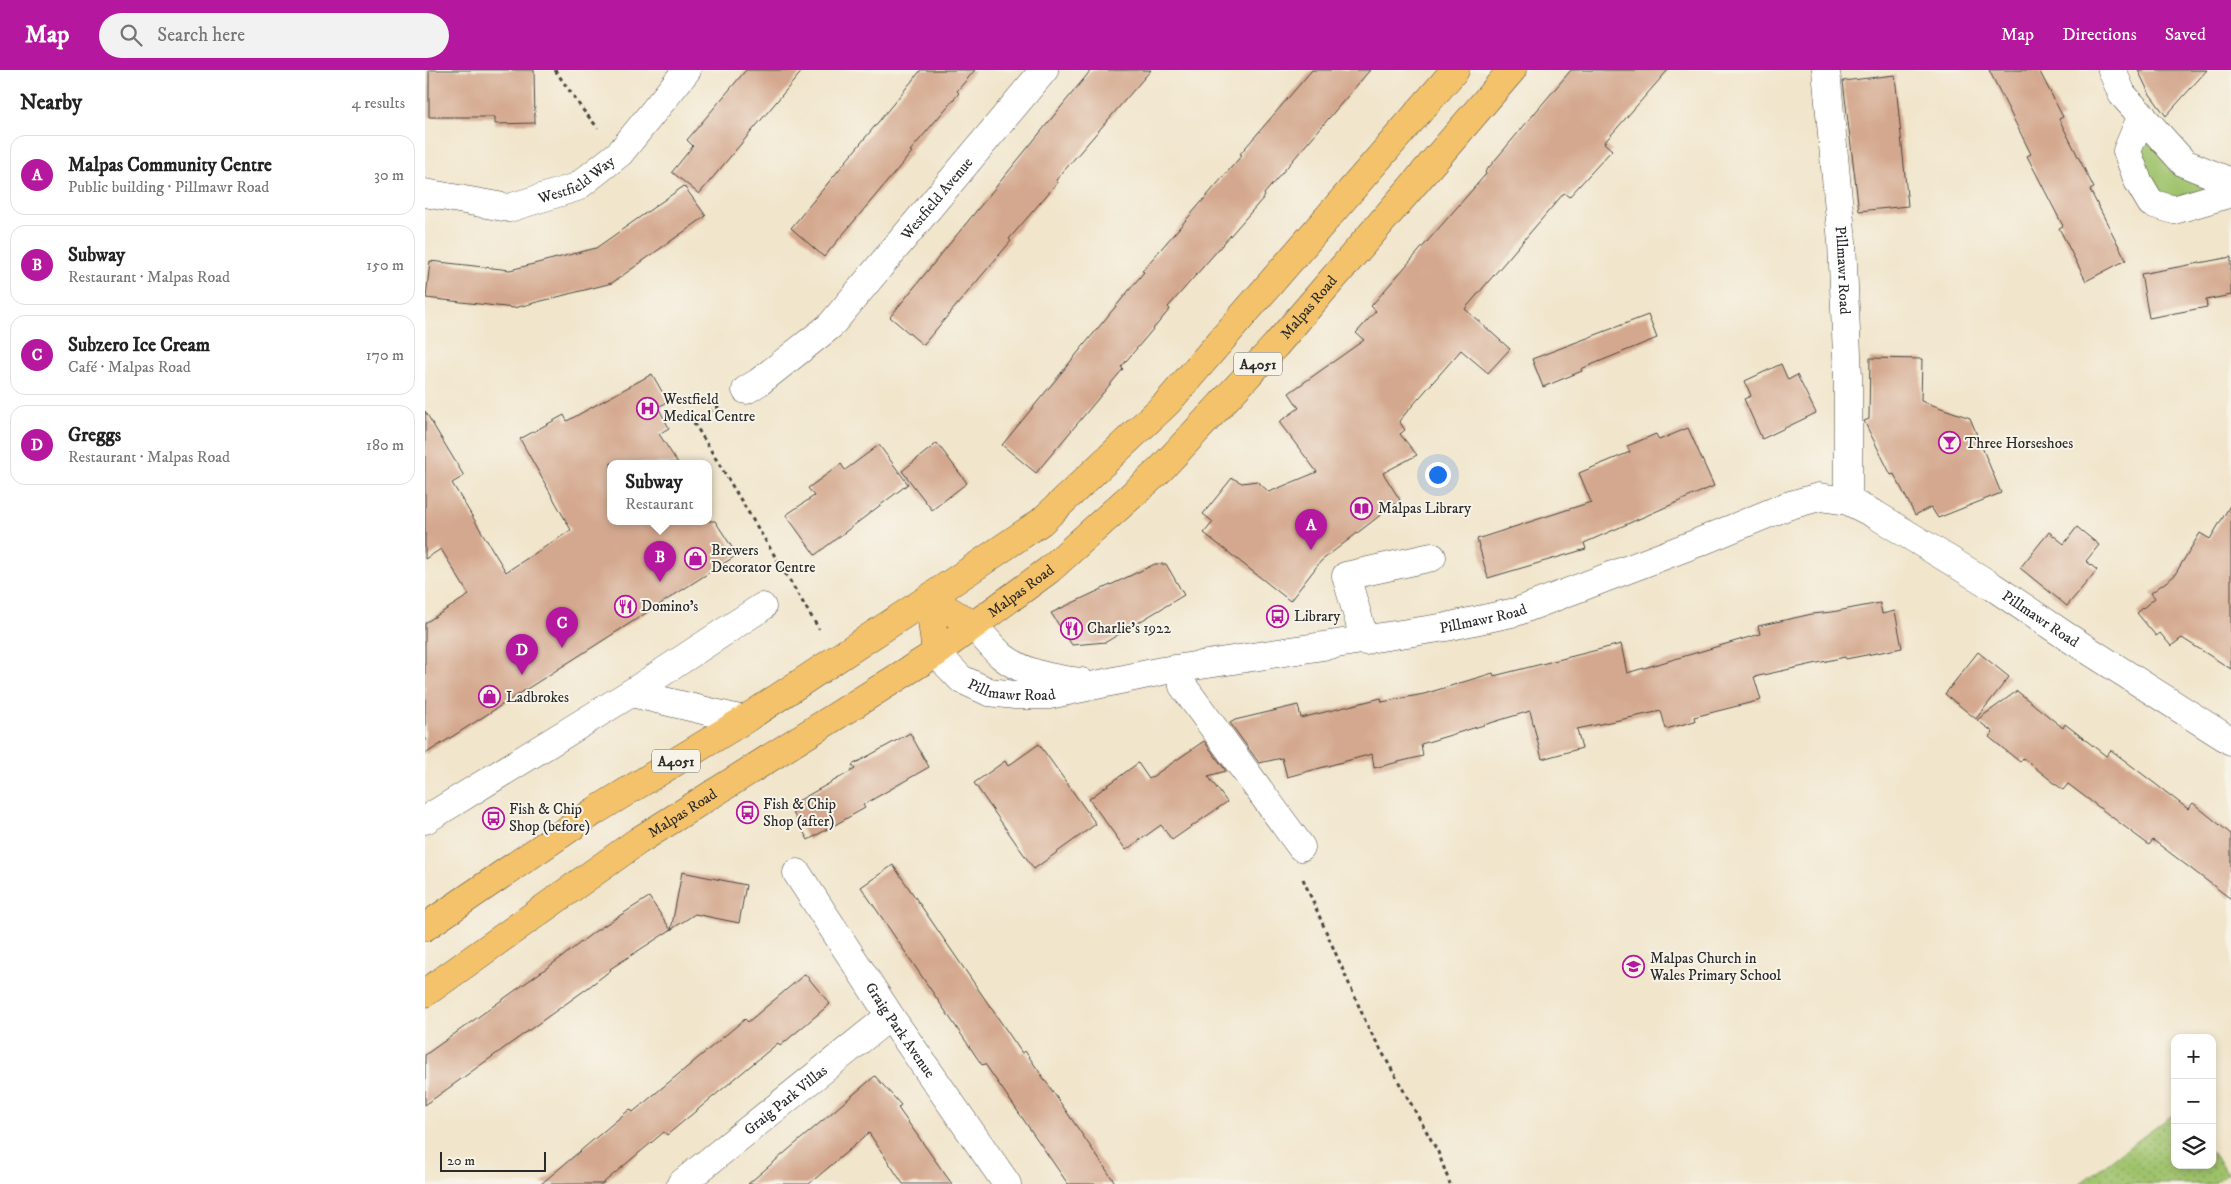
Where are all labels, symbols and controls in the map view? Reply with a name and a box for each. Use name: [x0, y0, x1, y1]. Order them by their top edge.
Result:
search box: [99, 13, 449, 58]
text: Map: [25, 20, 69, 50]
icon: search: [117, 21, 145, 49]
text: Search here: [157, 24, 245, 47]
text: Map: [2001, 24, 2034, 46]
text: Directions: [2062, 24, 2137, 46]
text: Saved: [2165, 24, 2206, 46]
text: Nearby: [20, 90, 82, 116]
text: 4 results: [352, 93, 405, 113]
street label: Westfield Way: [535, 151, 619, 209]
street label: Westfield Avenue: [896, 153, 977, 245]
text: Malpas Community Centre: [68, 154, 272, 177]
text: A: [32, 165, 42, 185]
text: 30 m: [374, 165, 404, 185]
text: Public building · Pillmawr Road: [68, 177, 269, 197]
street label: Pillmawr Road: [1831, 225, 1854, 315]
text: Subway: [68, 244, 125, 267]
text: B: [32, 255, 42, 275]
text: 150 m: [366, 255, 404, 275]
text: Restaurant · Malpas Road: [68, 267, 230, 287]
street label: Malpas Road: [1276, 271, 1342, 343]
text: Subzero Ice Cream: [68, 334, 210, 357]
text: C: [32, 345, 42, 365]
text: 170 m: [366, 345, 404, 365]
road number: A4051: [1234, 352, 1282, 376]
text: Café · Malpas Road: [68, 357, 191, 377]
place label: Westfield Medical Centre: [662, 390, 755, 426]
hospital icon: Westfield Medical Centre: [635, 396, 659, 420]
text: Greggs: [68, 424, 121, 447]
bar icon: Three Horseshoes: [1937, 431, 1961, 455]
place label: Three Horseshoes: [1965, 434, 2073, 453]
text: D: [31, 435, 43, 455]
text: 180 m: [366, 435, 404, 455]
text: Restaurant · Malpas Road: [68, 447, 230, 467]
popup: [607, 460, 712, 525]
your location: [1425, 462, 1451, 488]
text: Subway: [625, 471, 682, 494]
text: Restaurant: [625, 494, 694, 514]
library icon: Malpas Library: [1350, 496, 1374, 520]
place label: Malpas Library: [1378, 499, 1472, 518]
pin: A: [1295, 509, 1327, 550]
pin: B: [644, 541, 676, 582]
place label: Brewers Decorator Centre: [711, 541, 815, 577]
shop icon: Brewers Decorator Centre: [683, 547, 707, 571]
street label: Malpas Road: [984, 560, 1058, 622]
street label: Pillmawr Road: [1998, 586, 2083, 652]
restaurant icon: Domino's: [613, 594, 637, 618]
place label: Domino's: [641, 597, 698, 616]
street label: Pillmawr Road: [1438, 600, 1530, 638]
bus stop icon: Library: [1266, 604, 1290, 628]
pin: C: [546, 607, 578, 648]
place label: Library: [1294, 607, 1341, 626]
restaurant icon: Charlie's 1922: [1059, 616, 1083, 640]
place label: Charlie's 1922: [1087, 619, 1171, 638]
pin: D: [506, 634, 538, 675]
street label: Pillmawr Road: [965, 674, 1058, 705]
shop icon: Ladbrokes: [478, 685, 502, 709]
place label: Ladbrokes: [506, 688, 569, 707]
road number: A4051: [652, 749, 700, 772]
street label: Malpas Road: [645, 784, 721, 842]
place label: Fish & Chip Shop (after): [763, 795, 837, 831]
place label: Fish & Chip Shop (before): [509, 800, 590, 836]
bus stop icon: Fish & Chip Shop (after): [735, 801, 759, 825]
bus stop icon: Fish & Chip Shop (before): [481, 806, 505, 830]
place label: Malpas Church in Wales Primary School: [1649, 949, 1781, 985]
school or university icon: Malpas Church in Wales Primary School: [1622, 955, 1646, 979]
street label: Graig Park Avenue: [861, 979, 939, 1082]
map controls: [2171, 1034, 2216, 1169]
button: +: [2171, 1034, 2216, 1079]
street label: Graig Park Villas: [740, 1061, 831, 1140]
button: −: [2171, 1079, 2216, 1124]
button: layers: [2171, 1124, 2216, 1169]
scale bar: [440, 1149, 546, 1172]
text: 20 m: [447, 1152, 475, 1170]

